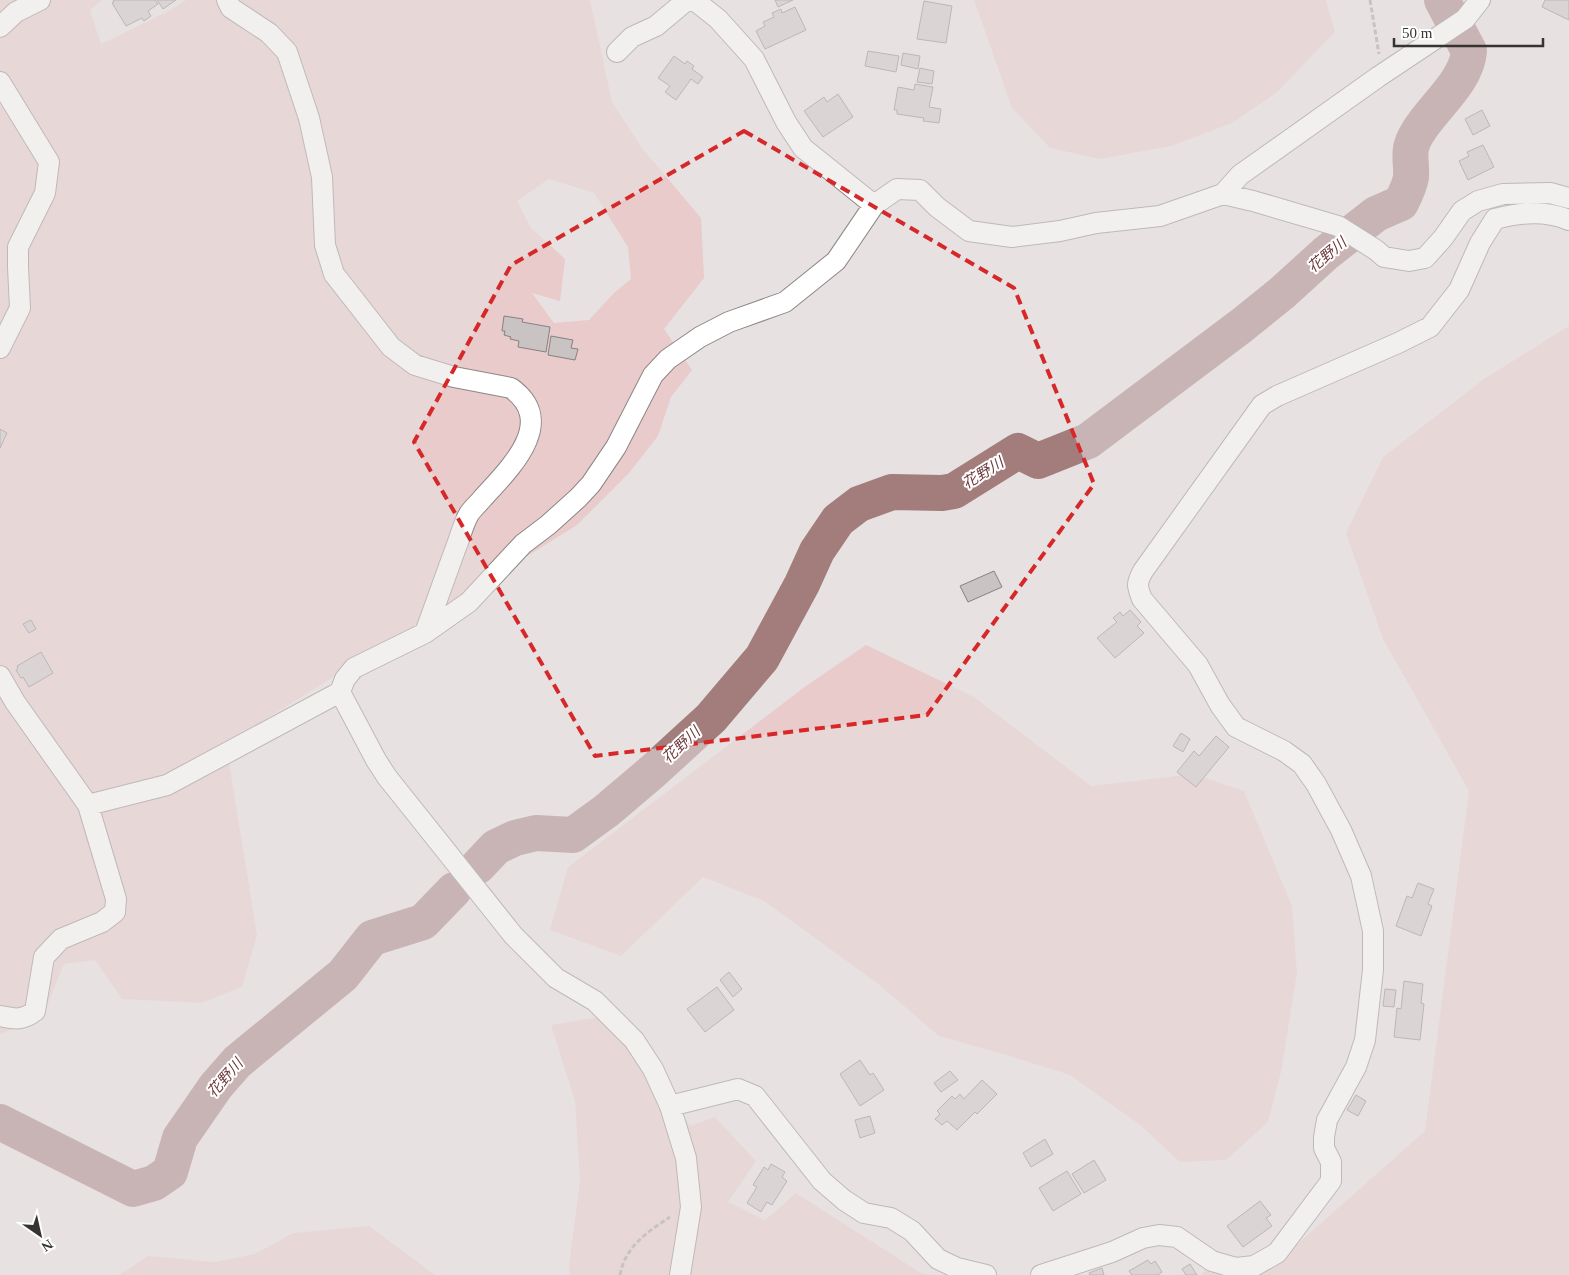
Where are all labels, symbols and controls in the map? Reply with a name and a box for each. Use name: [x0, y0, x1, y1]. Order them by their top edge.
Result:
scale bar: [1394, 15, 1543, 47]
text: 50 m: [1402, 25, 1433, 41]
water label: 花野川: [1305, 233, 1351, 276]
water label: 花野川: [960, 453, 1008, 492]
water label: 花野川: [659, 722, 704, 766]
water label: 花野川: [204, 1054, 247, 1100]
north arrow: [15, 1210, 65, 1260]
text: N: [39, 1236, 55, 1254]

